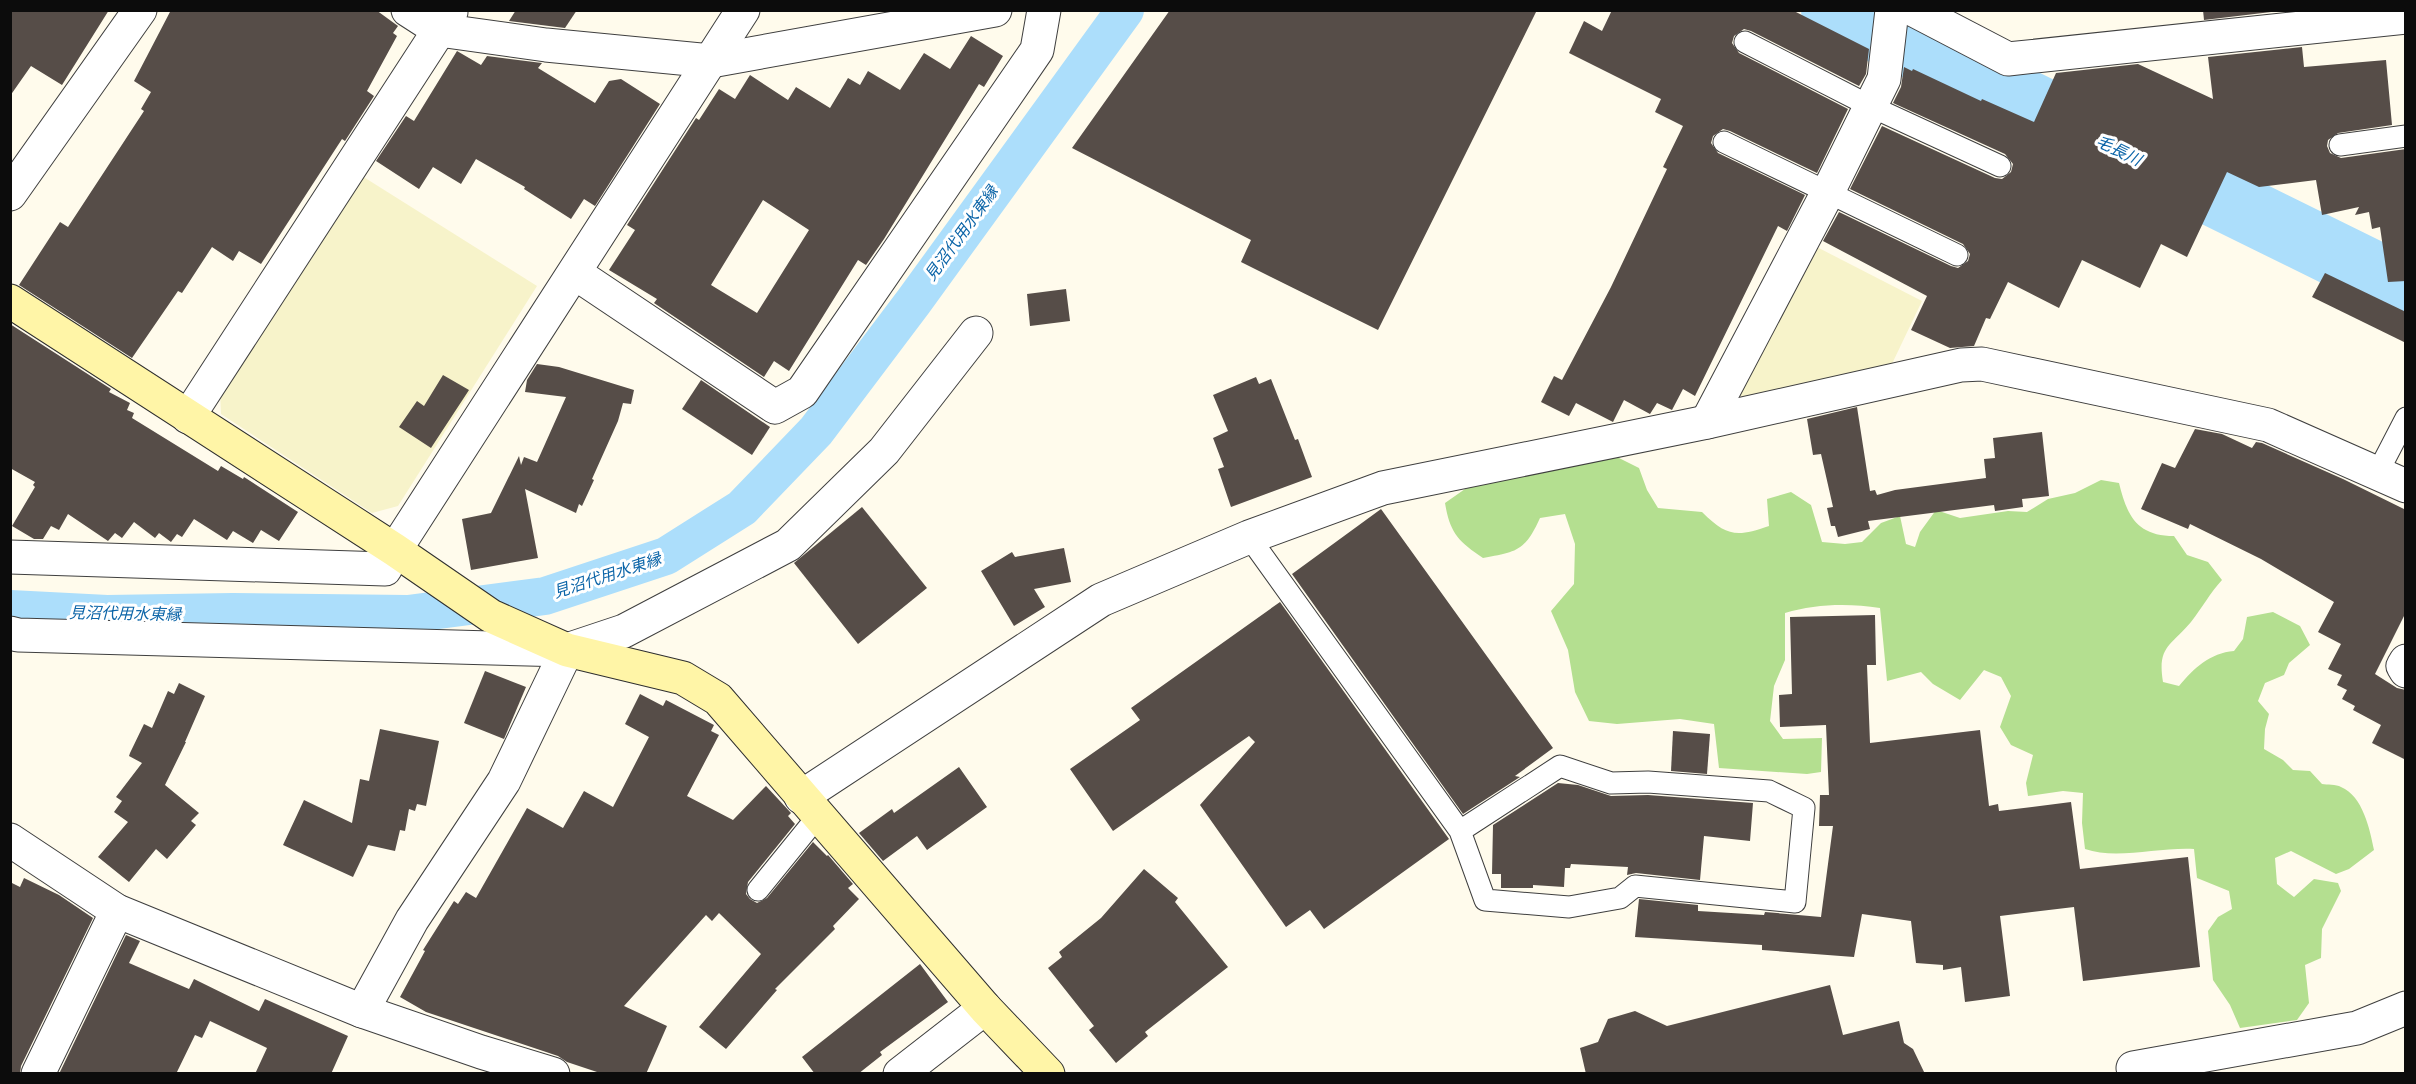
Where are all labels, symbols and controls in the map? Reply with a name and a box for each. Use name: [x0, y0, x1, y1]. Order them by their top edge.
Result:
water label: 毛長川: [2093, 130, 2147, 171]
water label: 見沼代用水東縁: [919, 180, 1004, 285]
water label: 見沼代用水東縁: [550, 547, 666, 603]
water label: 見沼代用水東縁: [69, 601, 183, 625]

